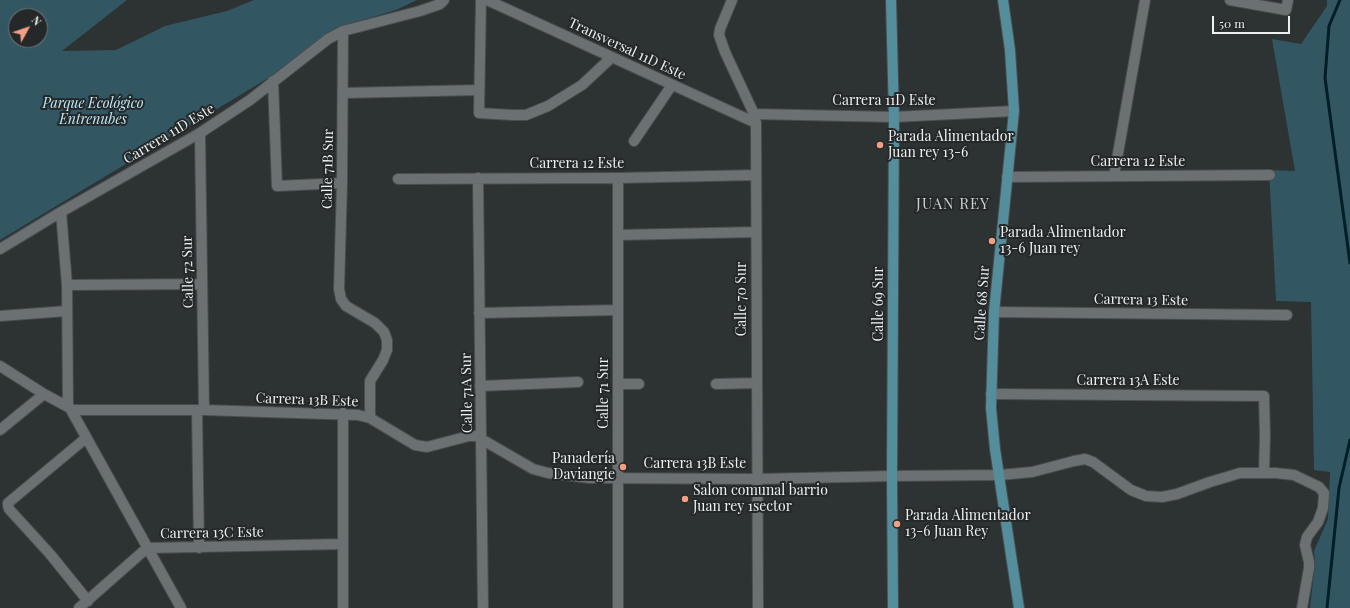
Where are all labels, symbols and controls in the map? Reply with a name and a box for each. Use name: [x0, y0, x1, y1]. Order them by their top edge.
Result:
north arrow: [8, 8, 48, 48]
scale bar: [1214, 8, 1292, 34]
text: N: [29, 13, 45, 28]
street label: Transversal 11D Este: [565, 14, 689, 84]
text: 50 m: [1219, 15, 1245, 31]
street label: Carrera 11D Este: [832, 93, 936, 109]
park label: Parque Ecológico Entrenubes: [42, 96, 144, 128]
street label: Carrera 11D Este: [120, 100, 218, 168]
street label: Calle 71B Sur: [319, 129, 337, 209]
place label: Parada Alimentador Juan rey 13-6: [888, 129, 1014, 162]
marker: Parada Alimentador Juan rey 13-6: [875, 140, 885, 150]
street label: Carrera 12 Este: [1091, 154, 1185, 170]
street label: Carrera 12 Este: [530, 156, 624, 172]
district label: JUAN REY: [916, 195, 990, 213]
place label: Parada Alimentador 13-6 Juan rey: [1000, 225, 1126, 258]
street label: Calle 72 Sur: [179, 235, 197, 309]
marker: Parada Alimentador 13-6 Juan rey: [987, 236, 997, 246]
street label: Calle 70 Sur: [734, 262, 750, 336]
street label: Calle 68 Sur: [971, 265, 993, 341]
street label: Calle 69 Sur: [871, 267, 887, 341]
street label: Carrera 13 Este: [1094, 291, 1188, 309]
street label: Calle 71A Sur: [458, 353, 476, 433]
street label: Calle 71 Sur: [596, 357, 612, 429]
street label: Carrera 13A Este: [1077, 373, 1179, 389]
street label: Carrera 13B Este: [255, 390, 359, 410]
place label: Panadería Daviangie: [552, 451, 615, 484]
street label: Carrera 13B Este: [644, 456, 746, 472]
marker: Panadería Daviangie: [618, 462, 628, 472]
place label: Salon comunal barrio Juan rey 1sector: [693, 483, 828, 516]
marker: Salon comunal barrio Juan rey 1sector: [680, 494, 690, 504]
place label: Parada Alimentador 13-6 Juan Rey: [905, 508, 1031, 540]
marker: Parada Alimentador 13-6 Juan Rey: [892, 519, 902, 529]
street label: Carrera 13C Este: [160, 524, 264, 542]

